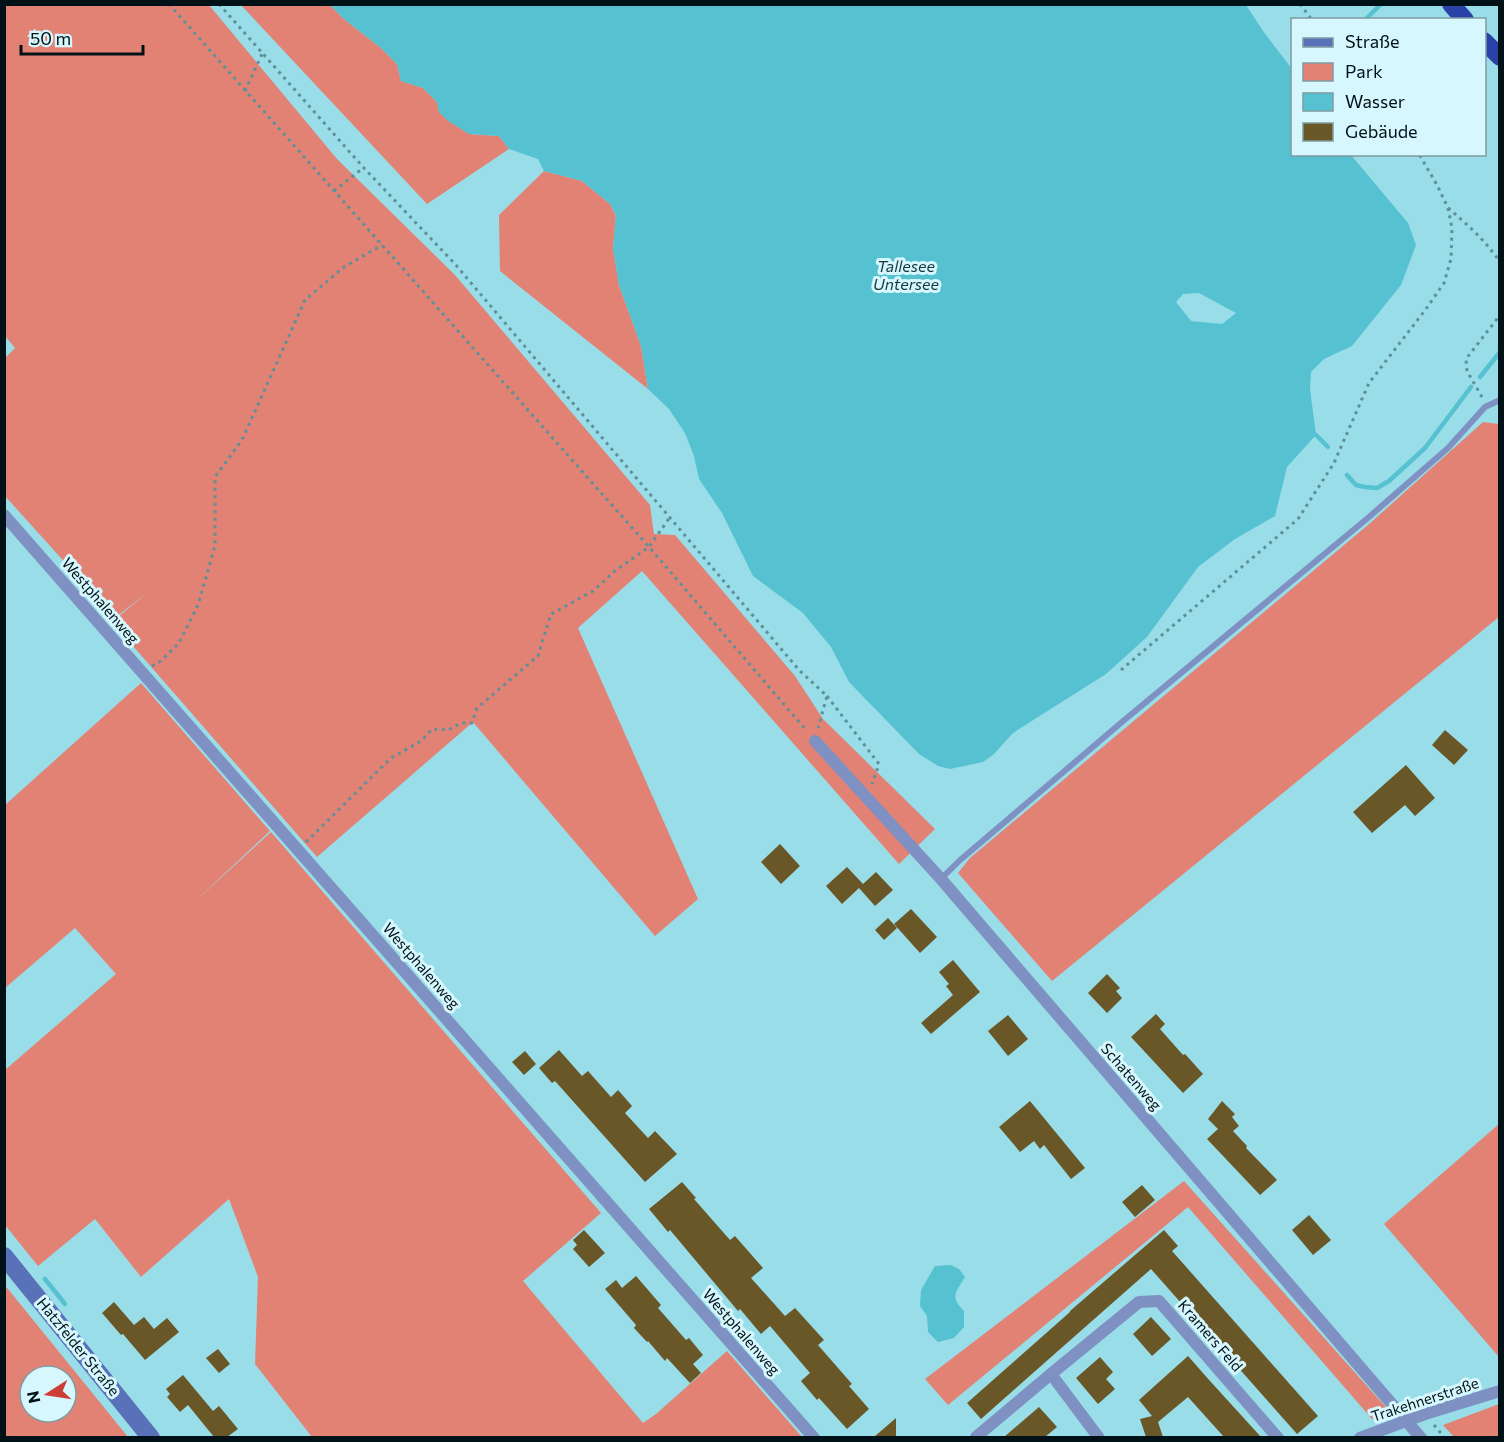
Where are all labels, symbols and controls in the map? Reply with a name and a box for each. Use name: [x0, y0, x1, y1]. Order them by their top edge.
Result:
scale bar: [21, 18, 142, 56]
legend: [1291, 18, 1486, 156]
text: 50 m: [30, 27, 71, 49]
text: Straße: [1345, 30, 1400, 52]
text: Park: [1345, 60, 1383, 82]
text: Wasser: [1345, 90, 1405, 112]
text: Gebäude: [1345, 120, 1418, 142]
water label: Tallesee Untersee: [873, 256, 940, 293]
street label: Westphalenweg: [58, 554, 143, 647]
street label: Westphalenweg: [379, 919, 464, 1012]
street label: Schatenweg: [1098, 1039, 1166, 1114]
street label: Westphalenweg: [699, 1285, 784, 1378]
street label: Hatzfelder Straße: [34, 1294, 124, 1399]
street label: Kramers Feld: [1175, 1296, 1247, 1375]
north arrow: [18, 1364, 78, 1424]
street label: Trakehnerstraße: [1369, 1373, 1481, 1425]
text: N: [22, 1389, 43, 1405]

